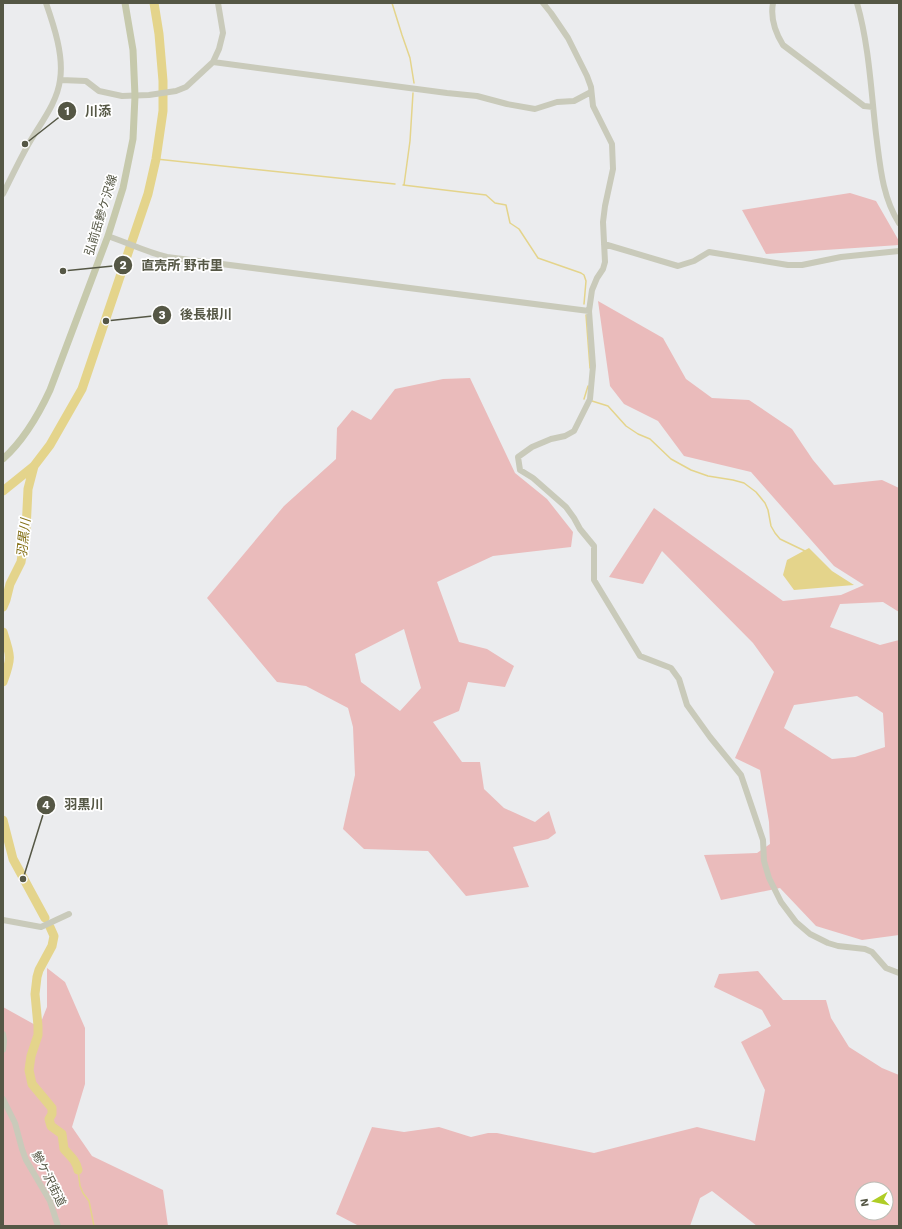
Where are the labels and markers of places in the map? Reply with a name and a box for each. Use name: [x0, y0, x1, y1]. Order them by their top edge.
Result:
callout: 川添: [57, 99, 119, 124]
callout: 直売所 野市里: [113, 253, 230, 278]
callout: 後長根川: [152, 302, 240, 327]
callout: 羽黒川: [36, 792, 111, 817]

